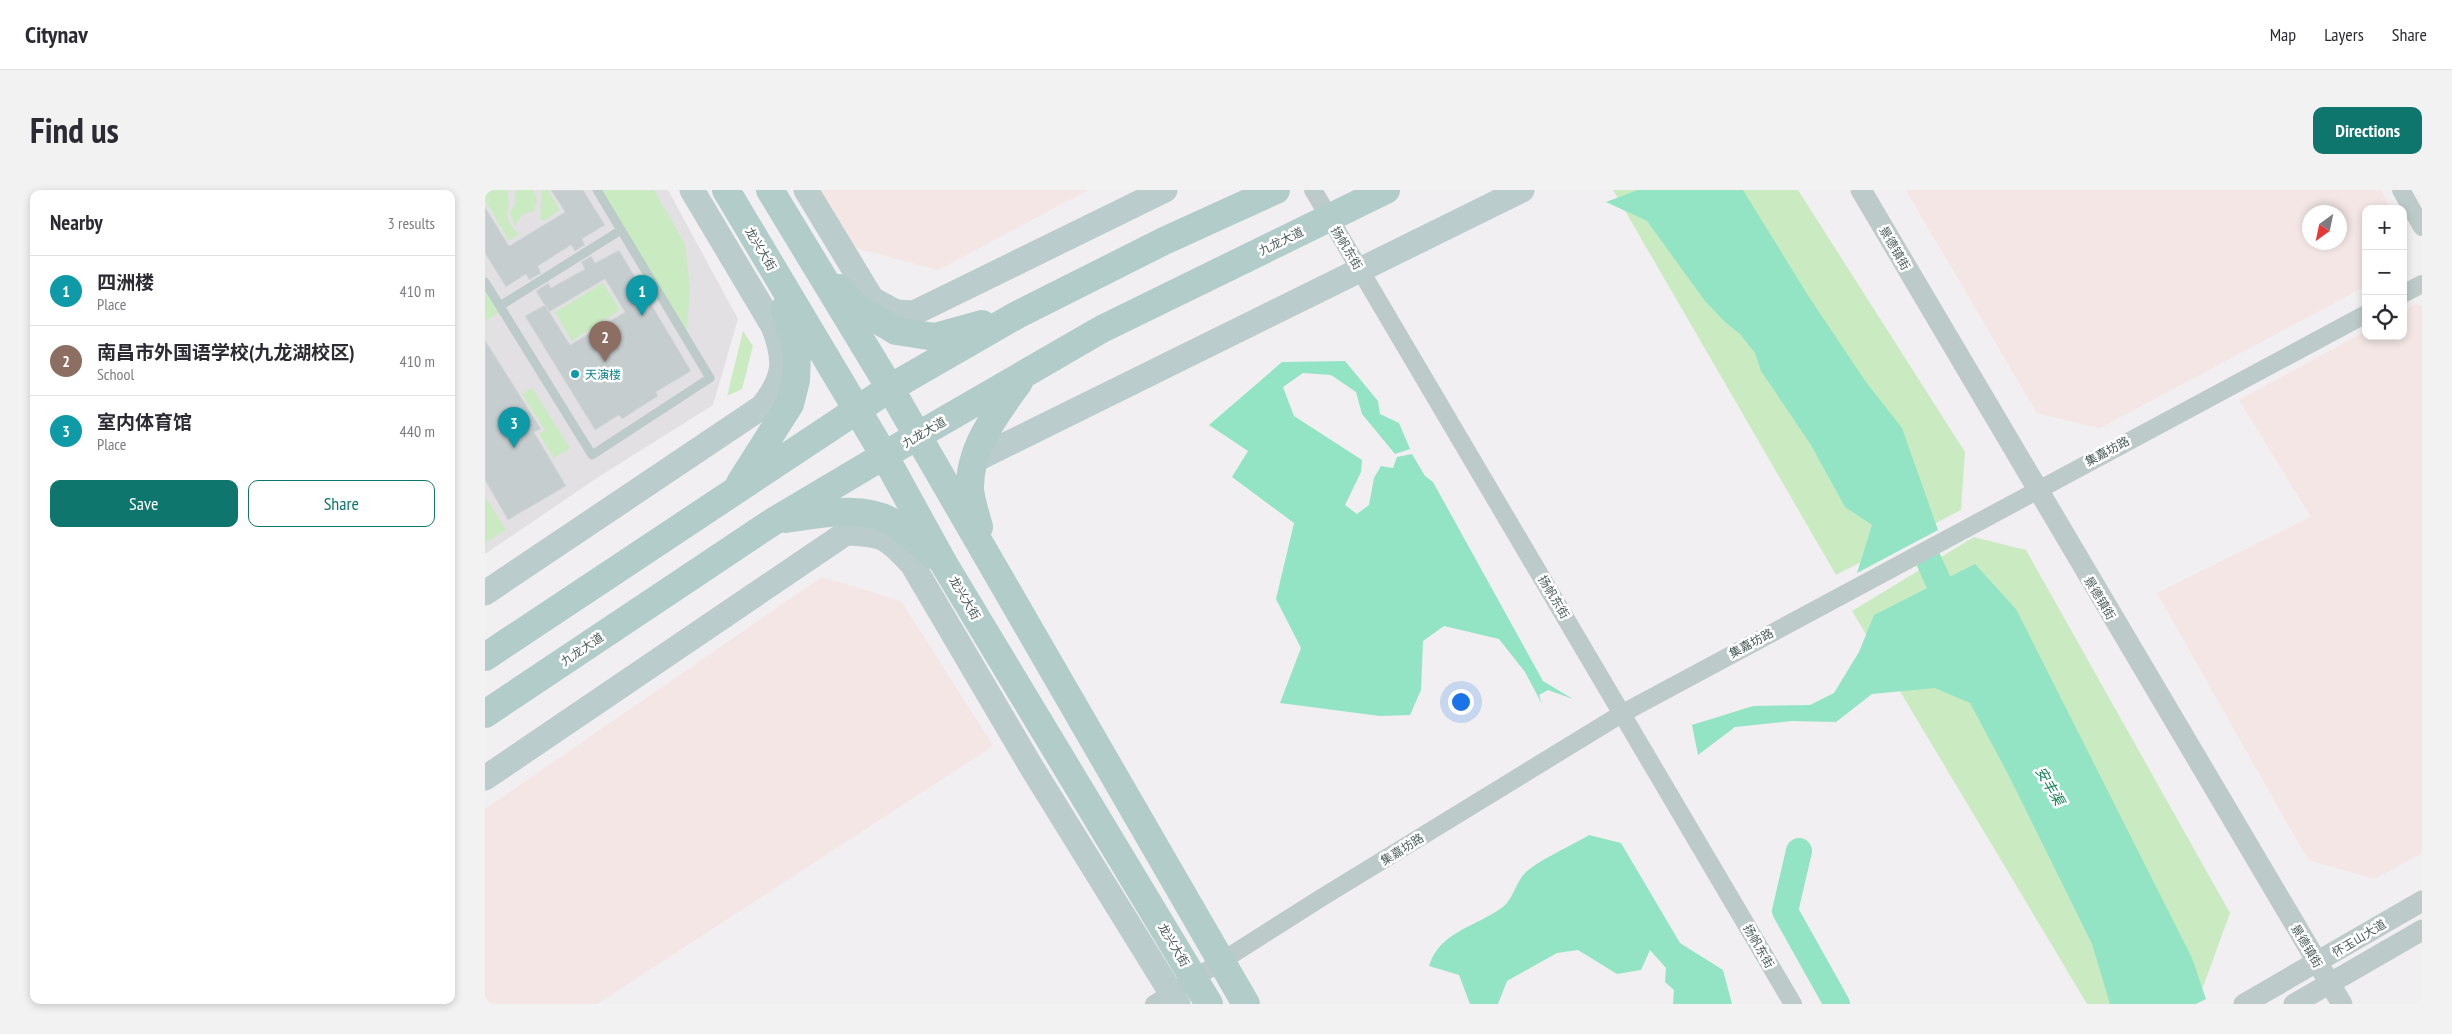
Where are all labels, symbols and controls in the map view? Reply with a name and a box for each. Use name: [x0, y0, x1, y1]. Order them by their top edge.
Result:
text: Citynav: [25, 19, 88, 50]
text: Map: [2270, 23, 2296, 46]
text: Layers: [2324, 23, 2364, 46]
text: Share: [2392, 23, 2427, 46]
text: Find us: [30, 107, 119, 153]
button: Directions: [2313, 107, 2422, 154]
north arrow: [2302, 205, 2347, 250]
map controls: [2362, 205, 2407, 340]
button: +: [2362, 205, 2407, 250]
text: Nearby: [50, 209, 103, 236]
text: 3 results: [388, 213, 435, 233]
street label: 景德镇街: [1877, 223, 1913, 273]
street label: 九龙大道: [1256, 224, 1306, 258]
street label: 扬帆东街: [1328, 224, 1366, 272]
street label: 龙兴大街: [742, 225, 780, 273]
button: −: [2362, 250, 2407, 295]
text: 四洲楼: [97, 270, 154, 294]
pin: 1: [626, 275, 658, 316]
text: 1: [62, 281, 70, 301]
text: 410 m: [400, 281, 435, 301]
text: Place: [97, 294, 126, 314]
button: locate: [2362, 295, 2407, 340]
pin: 2: [589, 321, 621, 362]
text: 南昌市外国语学校(九龙湖校区): [97, 340, 355, 364]
text: 2: [62, 351, 70, 371]
text: 410 m: [400, 351, 435, 371]
text: School: [97, 364, 134, 384]
place label: 天演楼: [585, 367, 621, 382]
marker: 天演楼: [569, 368, 581, 380]
pin: 3: [498, 407, 530, 448]
text: 室内体育馆: [97, 410, 192, 434]
street label: 九龙大道: [899, 414, 949, 450]
text: 3: [62, 421, 70, 441]
text: 440 m: [400, 421, 435, 441]
street label: 集嘉坊路: [2082, 433, 2132, 469]
text: Place: [97, 434, 126, 454]
button: Save: [50, 480, 238, 527]
button: Share: [248, 480, 435, 527]
street label: 扬帆东街: [1535, 573, 1573, 621]
street label: 龙兴大街: [946, 574, 984, 622]
street label: 景德镇街: [2081, 574, 2119, 622]
street label: 集嘉坊路: [1726, 625, 1776, 661]
street label: 九龙大道: [558, 629, 606, 669]
your location: [1448, 689, 1474, 715]
water label: 安丰渠: [2031, 763, 2070, 810]
street label: 集嘉坊路: [1378, 830, 1426, 868]
street label: 怀玉山大道: [2329, 916, 2389, 960]
street label: 龙兴大街: [1155, 921, 1193, 969]
street label: 扬帆东街: [1741, 921, 1777, 971]
street label: 景德镇街: [2288, 922, 2326, 970]

